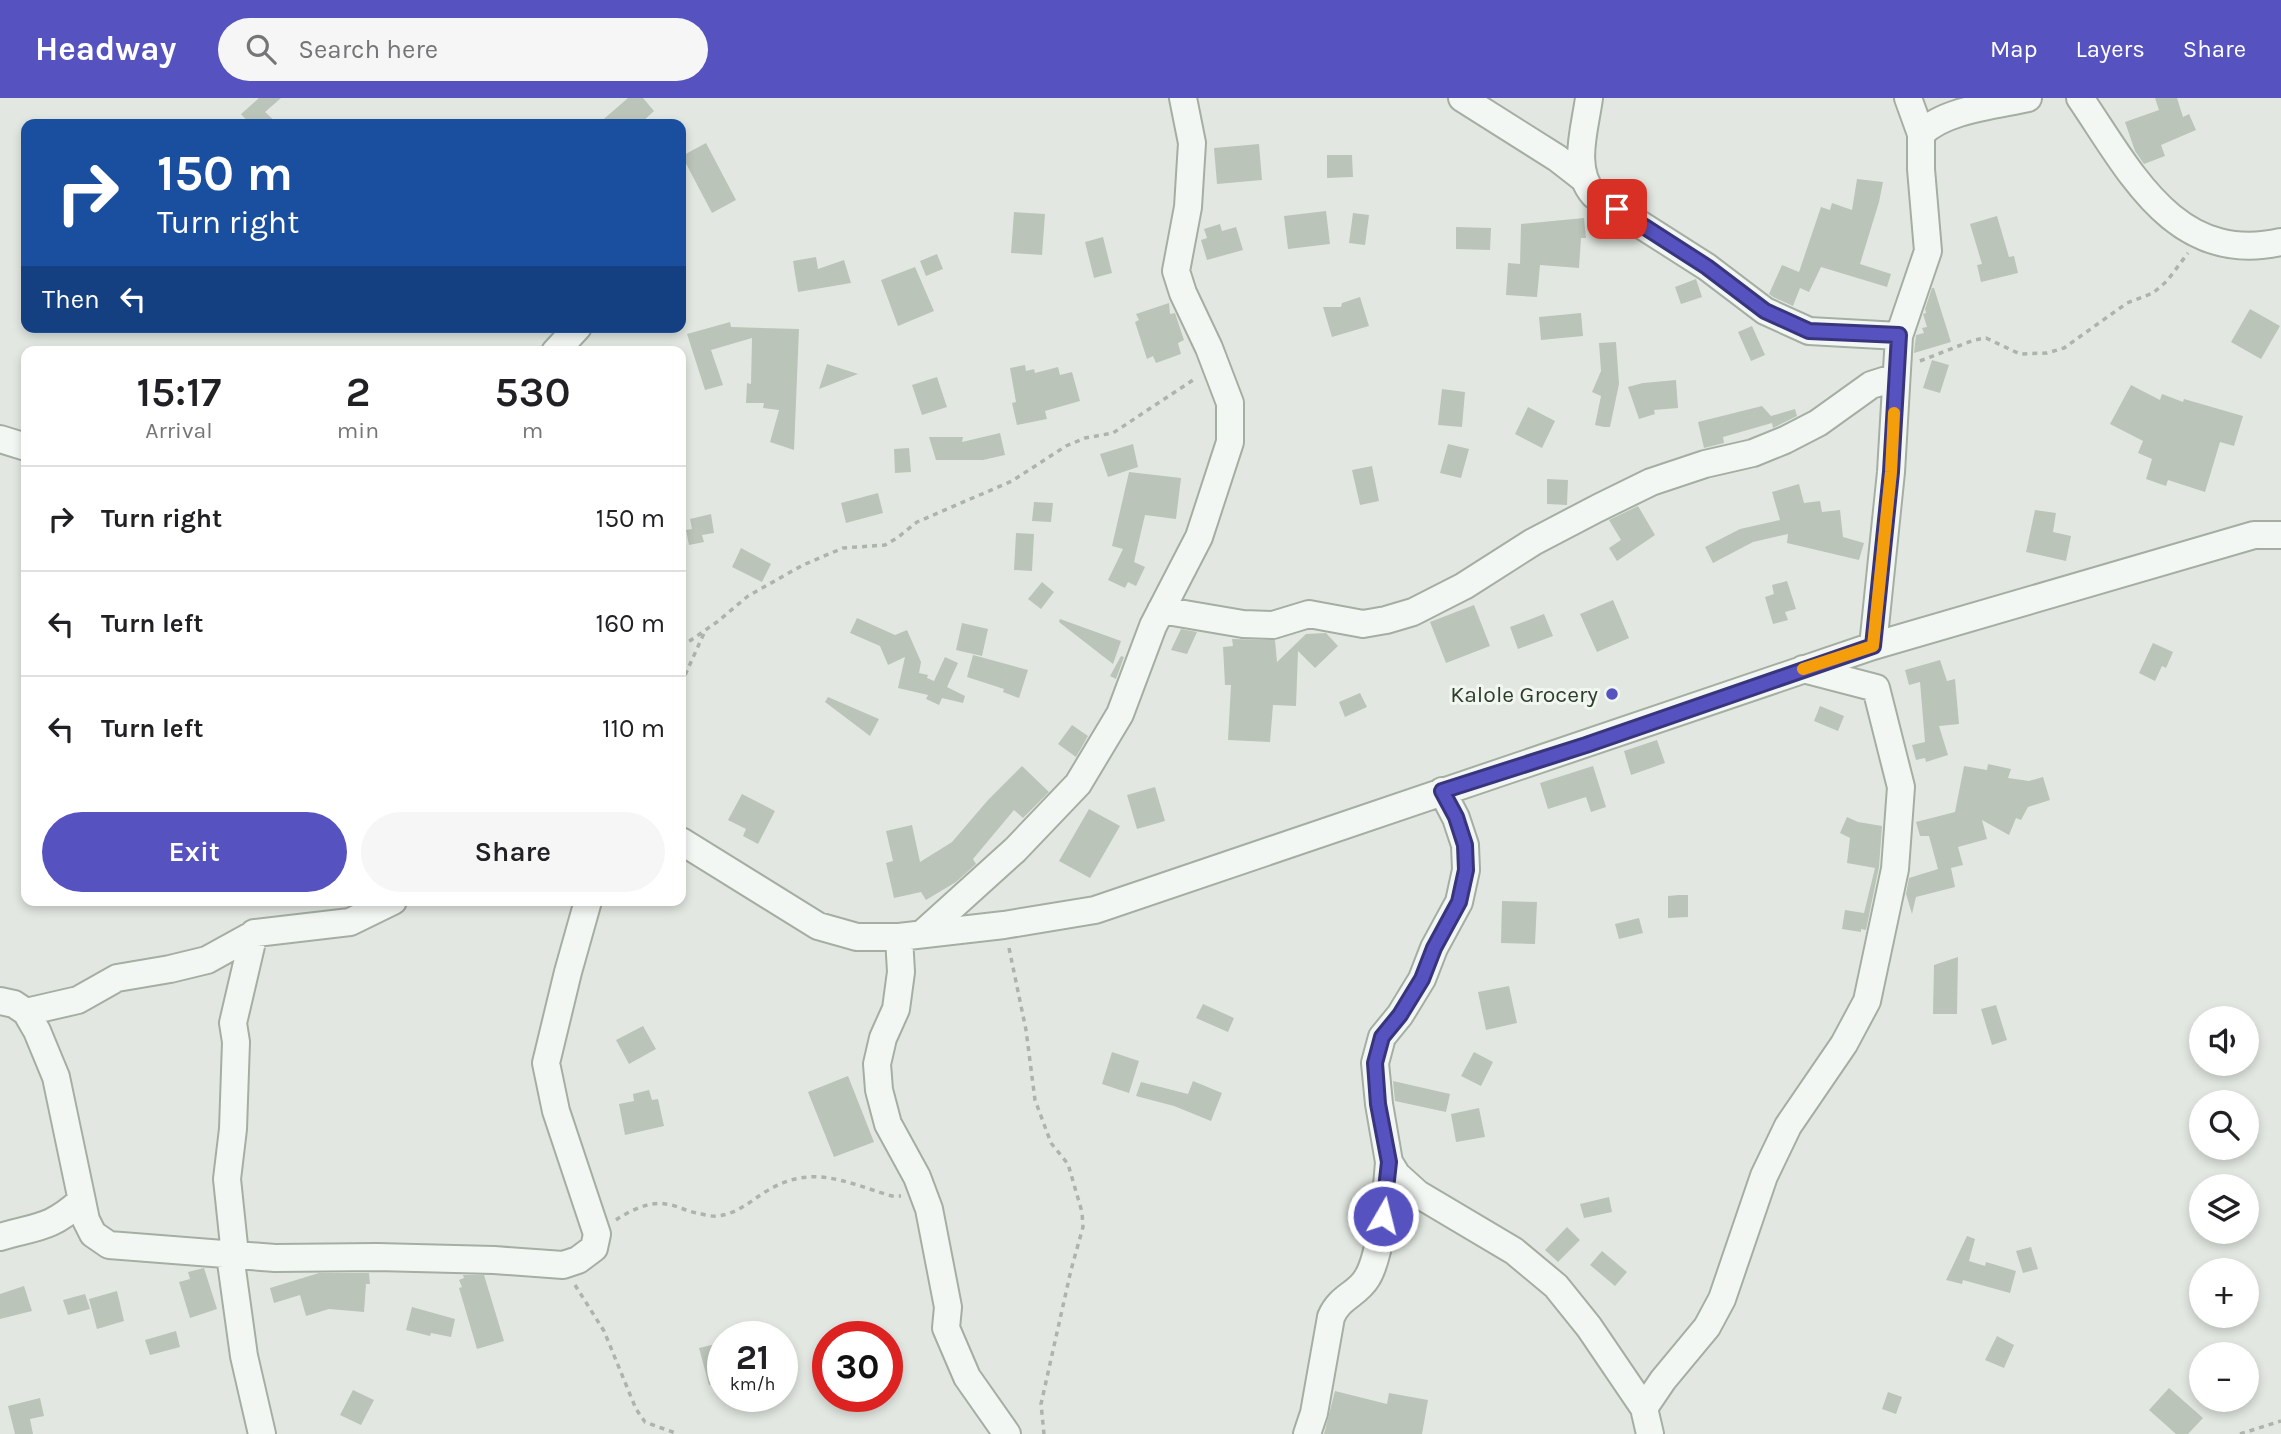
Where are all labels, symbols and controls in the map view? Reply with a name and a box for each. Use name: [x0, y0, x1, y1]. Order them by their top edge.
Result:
search box: [218, 18, 708, 81]
text: Headway: [35, 30, 176, 68]
icon: search: [242, 30, 280, 68]
text: Search here: [298, 34, 438, 65]
text: Map: [1990, 35, 2038, 63]
text: Layers: [2076, 35, 2145, 63]
text: Share: [2183, 35, 2246, 63]
text: 150 m: [157, 145, 293, 202]
icon: right: [42, 147, 133, 238]
pin: [1587, 179, 1647, 239]
icon: arrive: [1598, 190, 1636, 228]
text: Turn right: [157, 204, 299, 241]
icon: left: [114, 280, 152, 318]
text: Then: [42, 284, 100, 315]
text: 15:17: [136, 367, 221, 417]
text: 2: [345, 367, 371, 417]
text: 530: [494, 367, 571, 417]
text: Arrival: [145, 417, 213, 444]
text: min: [337, 417, 379, 444]
text: m: [522, 417, 543, 444]
icon: right: [42, 500, 80, 538]
text: Turn right: [101, 503, 222, 534]
text: 150 m: [596, 503, 665, 534]
icon: left: [42, 605, 80, 643]
text: Turn left: [101, 608, 203, 639]
text: 160 m: [596, 608, 665, 639]
place label: Kalole Grocery: [1450, 681, 1598, 708]
marker: Kalole Grocery: [1604, 686, 1620, 702]
icon: left: [42, 710, 80, 748]
text: Turn left: [101, 713, 203, 744]
text: 110 m: [602, 713, 665, 744]
button: Exit: [42, 812, 347, 892]
button: Share: [361, 812, 665, 892]
map controls: [2189, 1006, 2259, 1412]
button: sound: [2189, 1006, 2259, 1076]
button: search: [2189, 1090, 2259, 1160]
button: layers: [2189, 1174, 2259, 1244]
position arrow: [1346, 1179, 1420, 1253]
button: +: [2189, 1258, 2259, 1328]
speed limit sign: 30: [812, 1321, 903, 1412]
text: 21: [736, 1337, 769, 1378]
button: −: [2189, 1342, 2259, 1412]
text: km/h: [730, 1373, 775, 1395]

